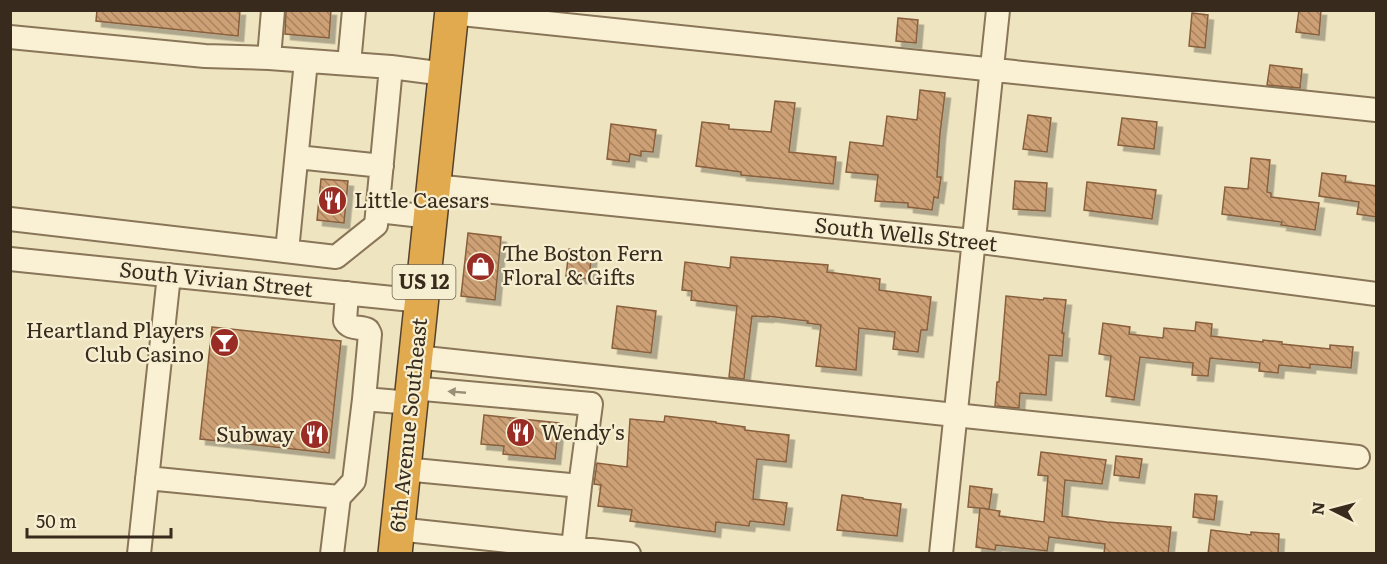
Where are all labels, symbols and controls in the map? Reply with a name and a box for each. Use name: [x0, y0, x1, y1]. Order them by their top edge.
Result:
place label: Little Caesars: [354, 183, 489, 214]
restaurant icon: Little Caesars: [317, 185, 349, 217]
street label: South Wells Street: [813, 208, 1000, 258]
place label: The Boston Fern Floral & Gifts: [502, 236, 663, 291]
shop icon: The Boston Fern Floral & Gifts: [465, 250, 497, 282]
street label: South Vivian Street: [118, 252, 315, 303]
road number: US 12: [392, 265, 456, 299]
place label: Heartland Players Club Casino: [26, 313, 204, 368]
street label: 6th Avenue Southeast: [380, 316, 433, 533]
bar icon: Heartland Players Club Casino: [209, 327, 241, 359]
one-way arrow: [447, 387, 466, 397]
place label: Wendy's: [541, 415, 625, 446]
place label: Subway: [216, 417, 295, 448]
restaurant icon: Wendy's: [504, 417, 536, 449]
restaurant icon: Subway: [299, 419, 331, 451]
north arrow: [1303, 480, 1363, 540]
text: N: [1304, 500, 1330, 516]
scale bar: [27, 501, 171, 539]
text: 50 m: [36, 507, 77, 534]

